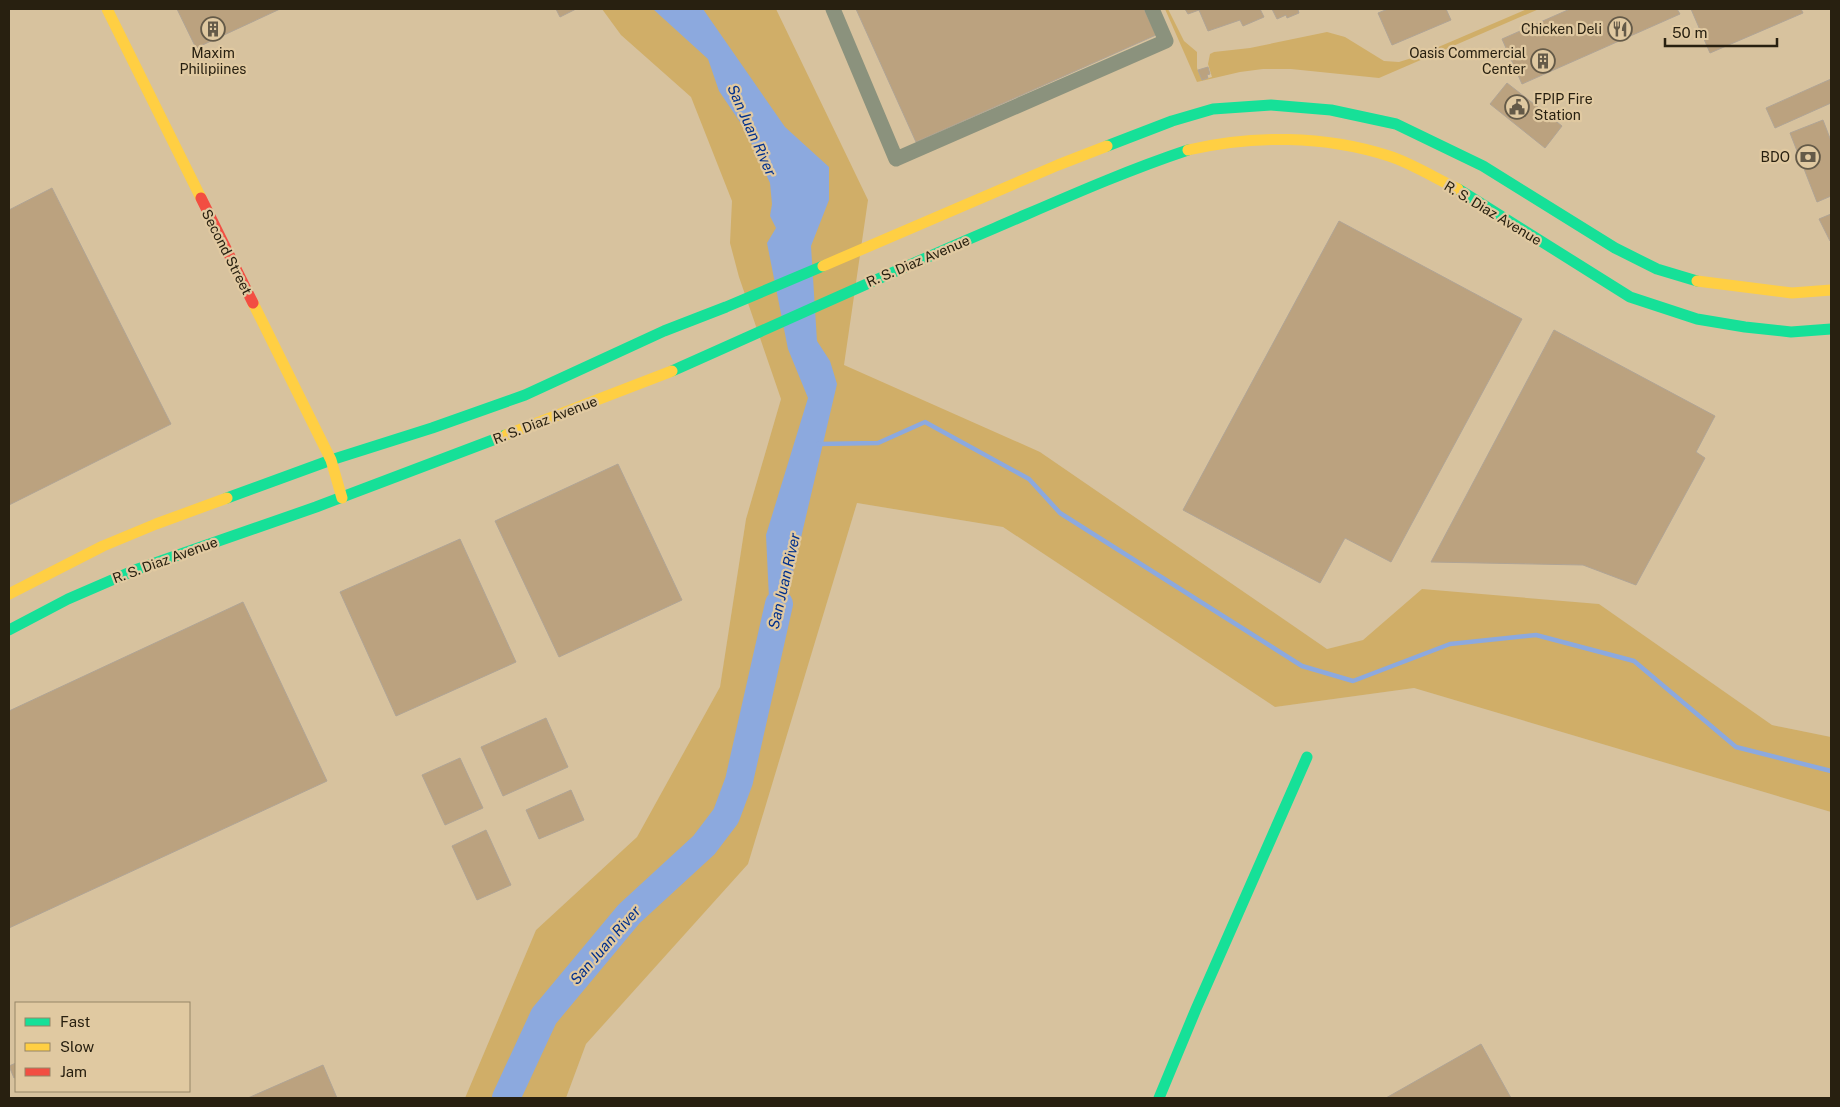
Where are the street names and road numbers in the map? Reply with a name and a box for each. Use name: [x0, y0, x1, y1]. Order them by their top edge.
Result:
street label: R. S. Diaz Avenue: [1441, 178, 1545, 248]
street label: Second Street: [199, 207, 255, 297]
street label: R. S. Diaz Avenue: [864, 232, 972, 290]
street label: R. S. Diaz Avenue: [491, 393, 600, 447]
street label: R. S. Diaz Avenue: [110, 534, 220, 586]

